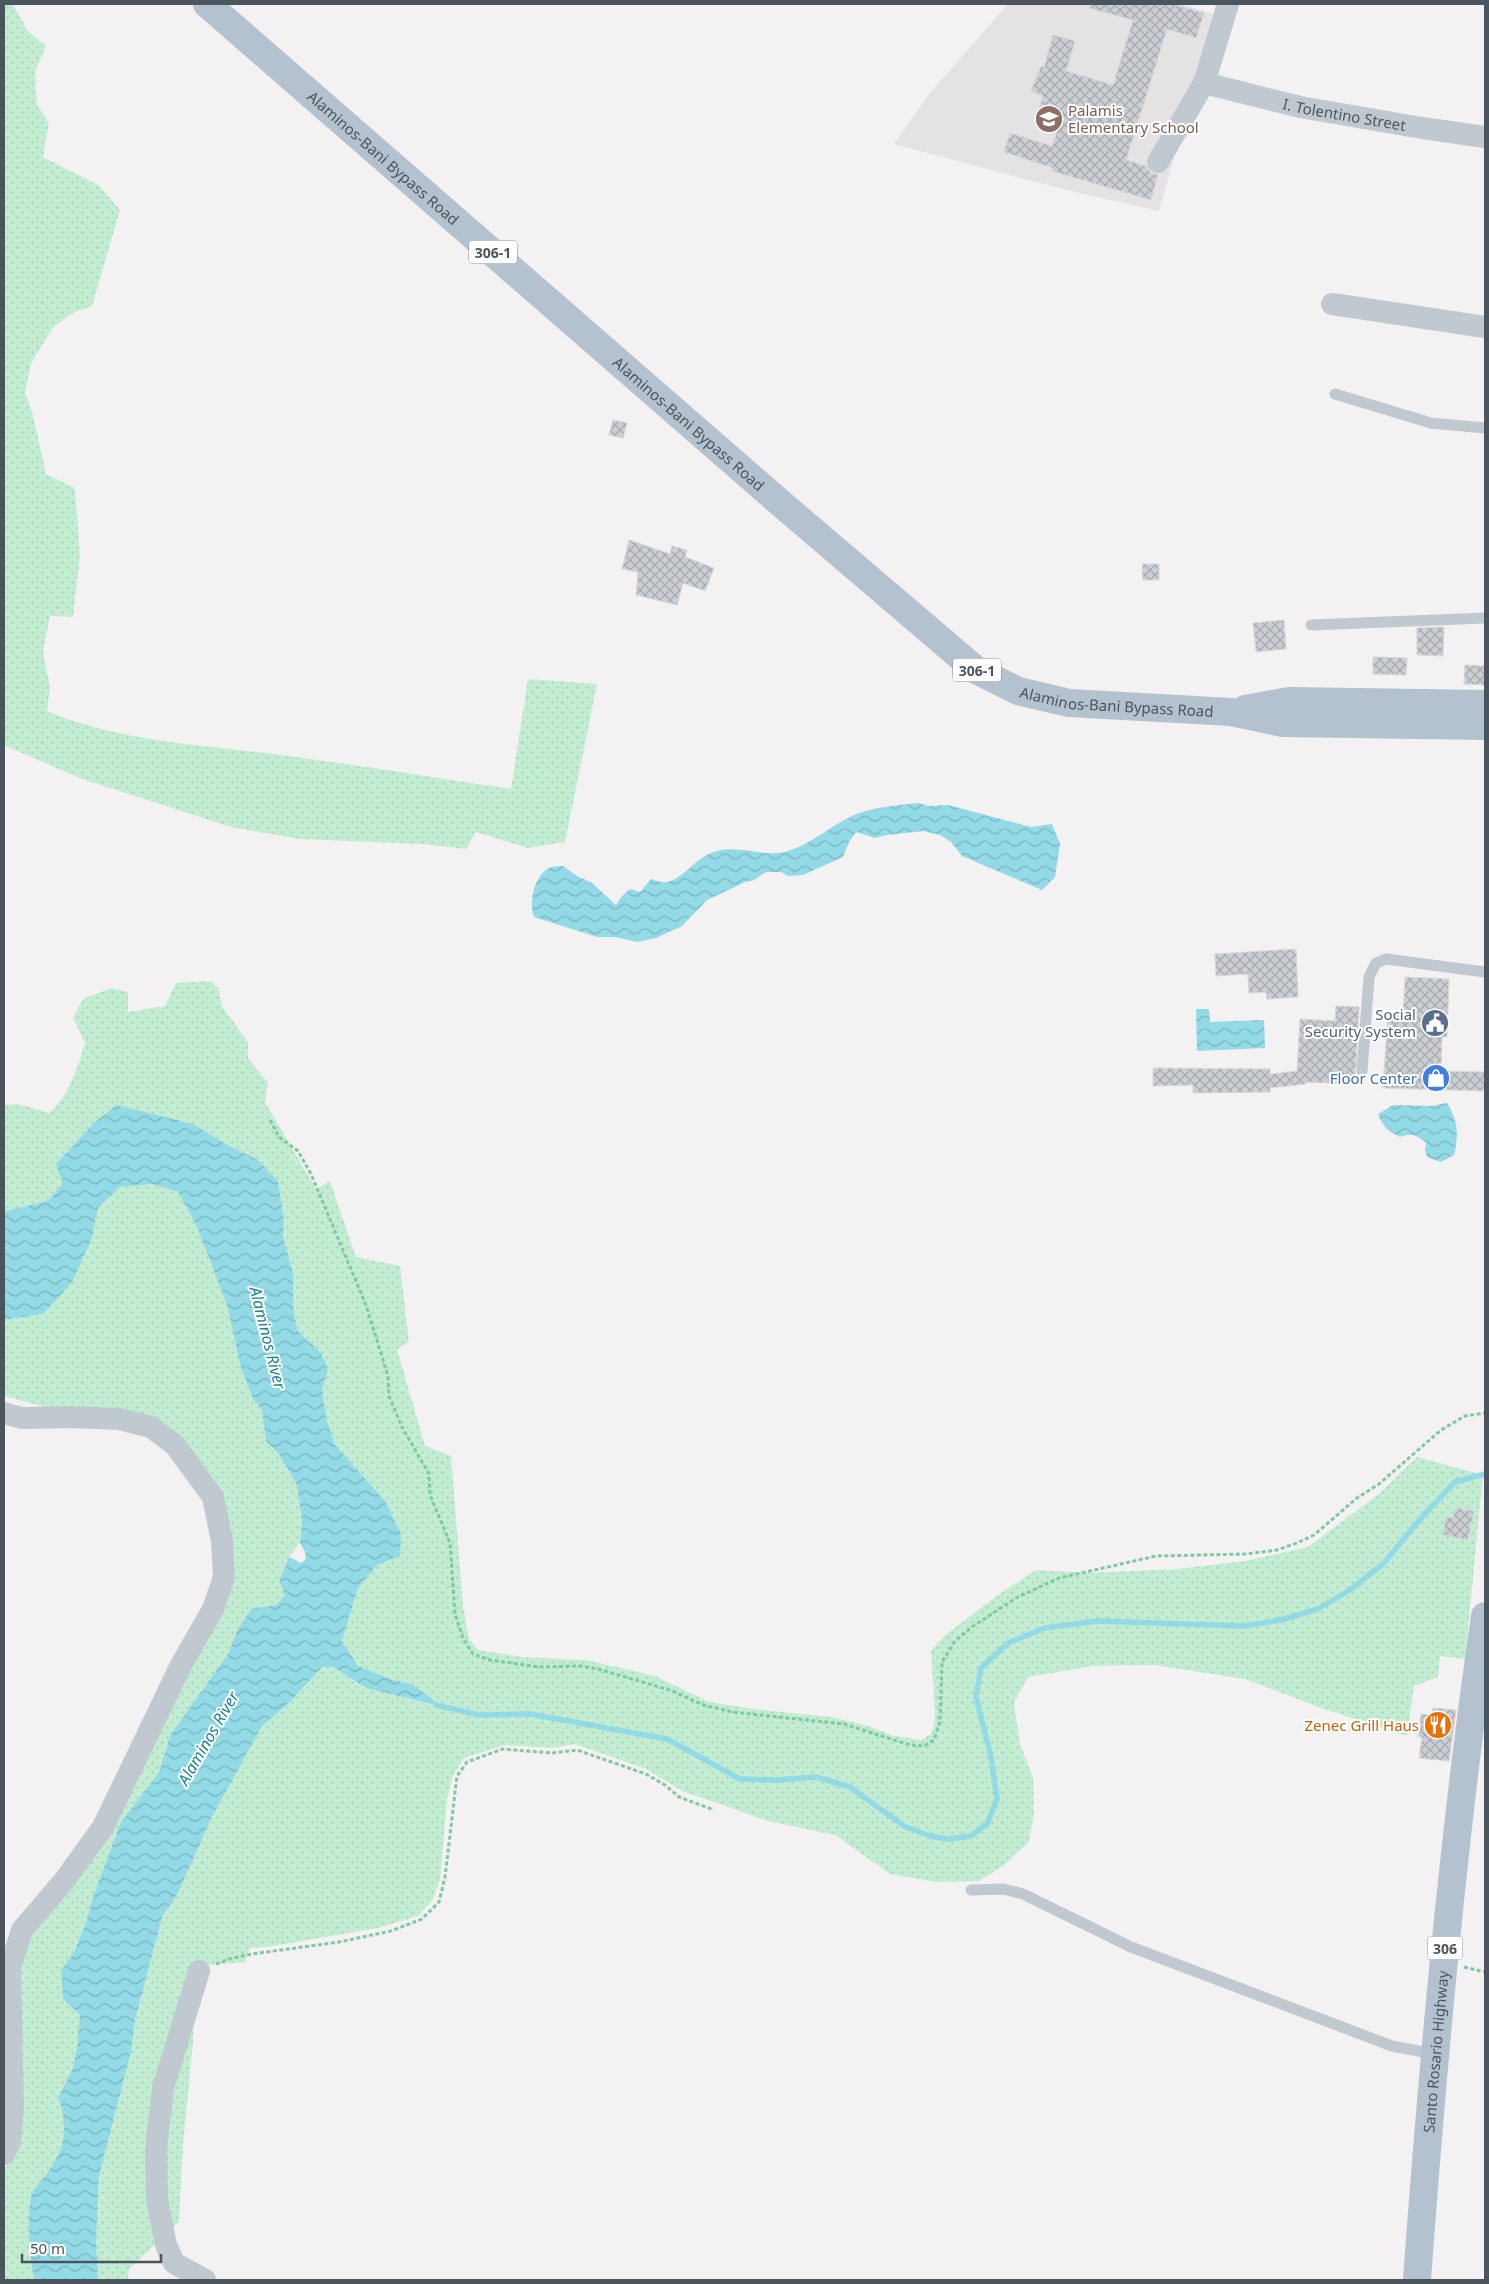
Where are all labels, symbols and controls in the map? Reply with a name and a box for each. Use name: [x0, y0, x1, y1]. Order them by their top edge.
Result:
street label: Alaminos-Bani Bypass Road: [303, 86, 464, 229]
street label: I. Tolentino Street: [1281, 93, 1408, 135]
place label: Palamis Elementary School: [1068, 100, 1199, 137]
school or university icon: Palamis Elementary School: [1034, 104, 1064, 134]
road number: 306-1: [469, 240, 517, 264]
street label: Alaminos-Bani Bypass Road: [609, 352, 769, 495]
road number: 306-1: [953, 658, 1001, 682]
street label: Alaminos-Bani Bypass Road: [1018, 682, 1214, 721]
place label: Social Security System: [1305, 1004, 1416, 1041]
public building icon: Social Security System: [1420, 1008, 1450, 1038]
shop icon: Floor Center: [1421, 1063, 1451, 1093]
place label: Floor Center: [1330, 1068, 1417, 1088]
water label: Alaminos River: [244, 1284, 292, 1392]
water label: Alaminos River: [172, 1687, 244, 1790]
restaurant icon: Zenec Grill Haus: [1423, 1710, 1453, 1740]
place label: Zenec Grill Haus: [1305, 1715, 1419, 1735]
road number: 306: [1428, 1936, 1462, 1960]
street label: Santo Rosario Highway: [1418, 1969, 1453, 2134]
scale bar: [22, 2232, 161, 2264]
text: 50 m: [30, 2238, 65, 2258]

